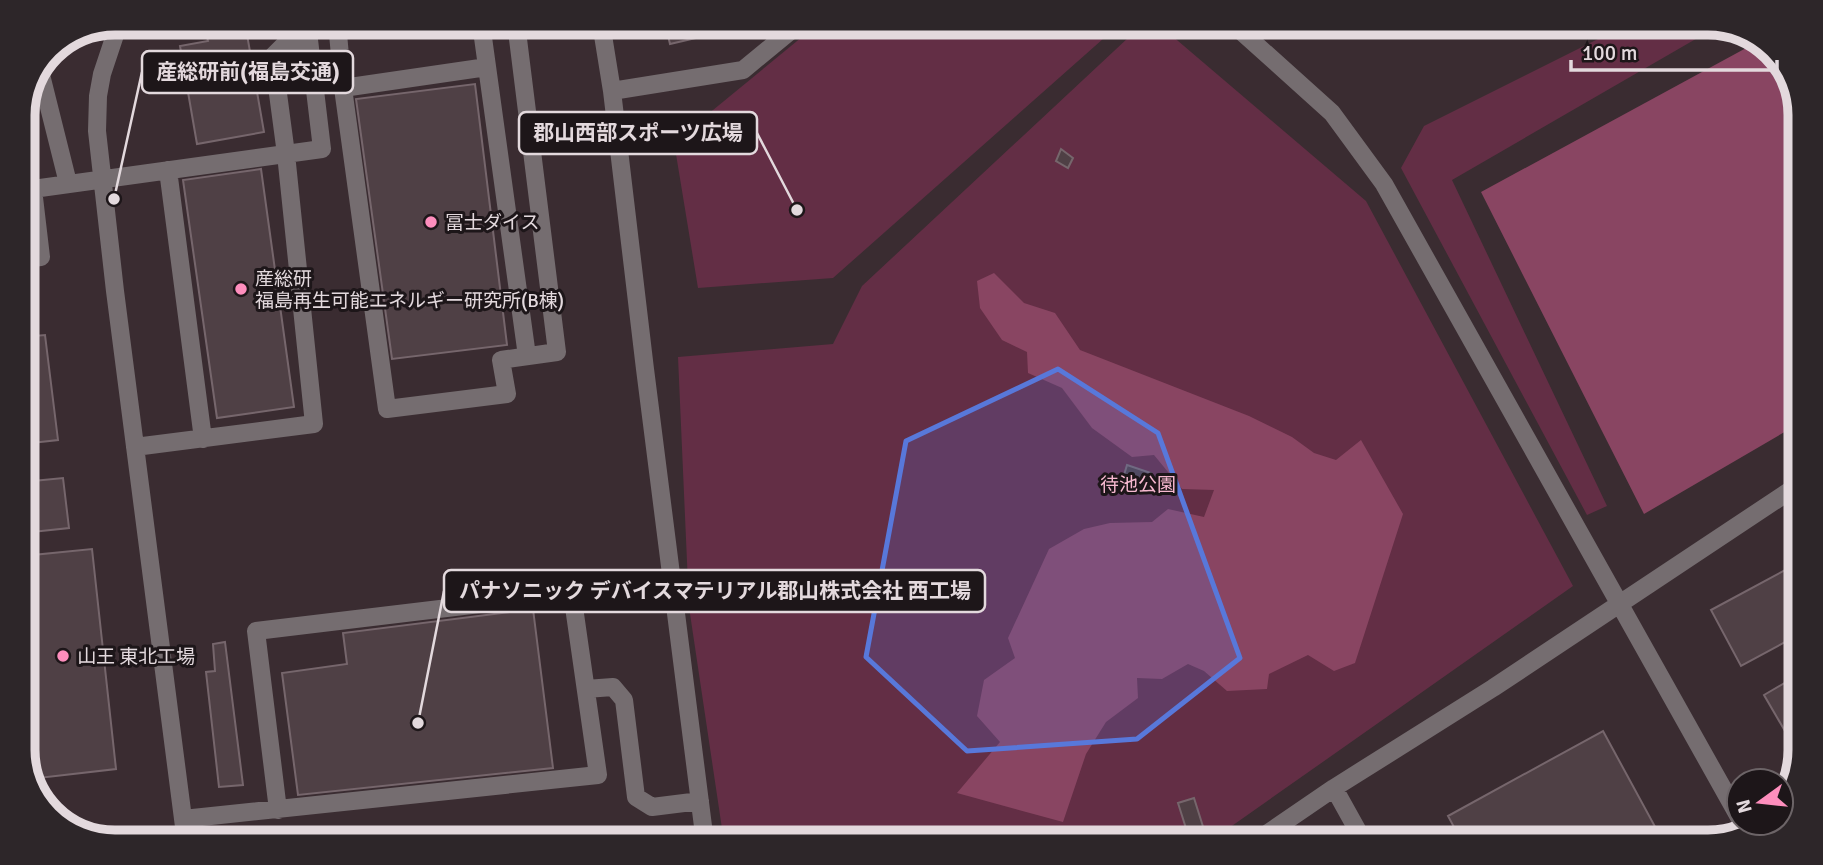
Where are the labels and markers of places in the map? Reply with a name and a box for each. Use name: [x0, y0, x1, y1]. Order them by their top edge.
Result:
callout: 産総研前(福島交通): [142, 51, 353, 93]
callout: 郡山西部スポーツ広場: [519, 112, 757, 154]
place label: 冨士ダイス: [445, 211, 539, 235]
marker: 冨士ダイス: [423, 214, 439, 230]
place label: 産総研 福島再生可能エネルギー研究所(B棟): [255, 267, 564, 313]
marker: 産総研 福島再生可能エネルギー研究所(B棟): [233, 281, 249, 297]
callout: パナソニック デバイスマテリアル郡山株式会社 西工場: [444, 570, 985, 612]
place label: 山王 東北工場: [77, 645, 195, 669]
marker: 山王 東北工場: [55, 648, 71, 664]

